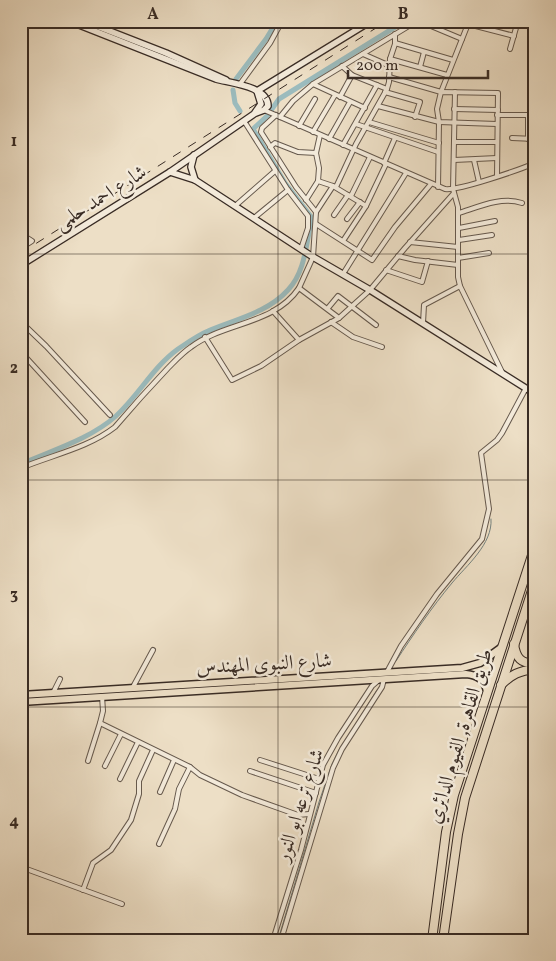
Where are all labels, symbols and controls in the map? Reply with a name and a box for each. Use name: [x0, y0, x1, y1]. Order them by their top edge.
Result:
text: A: [147, 4, 159, 26]
text: B: [398, 4, 409, 26]
scale bar: [348, 48, 488, 80]
text: 200 m: [356, 56, 399, 77]
text: 1: [11, 131, 17, 153]
street label: شارع احمد حلمى: [49, 159, 154, 240]
text: 2: [10, 358, 18, 380]
text: 3: [10, 584, 18, 606]
street label: طريق القاهرة, الفيوم الدائري: [421, 646, 503, 828]
street label: شارع النبوى المهندس: [196, 647, 333, 685]
street label: شارع ترعه ابو النور: [269, 746, 334, 868]
text: 4: [9, 811, 19, 833]

